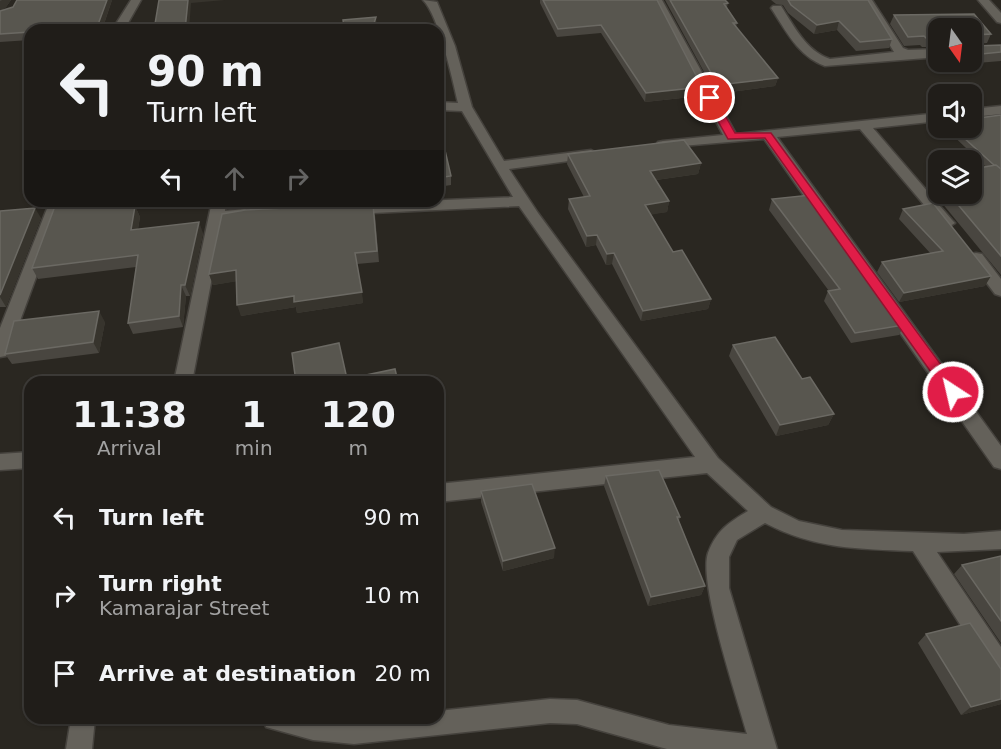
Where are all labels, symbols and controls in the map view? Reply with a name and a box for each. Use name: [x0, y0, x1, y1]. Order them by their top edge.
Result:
north arrow: [928, 18, 982, 72]
map controls: [928, 18, 982, 204]
text: 90 m: [147, 47, 264, 96]
icon: left: [48, 48, 126, 126]
pin: [684, 72, 735, 123]
icon: arrive: [693, 81, 726, 114]
button: sound: [928, 84, 982, 138]
text: Turn left: [147, 97, 257, 128]
button: layers: [928, 150, 982, 204]
icon: left: [155, 162, 188, 195]
icon: ahead: [218, 162, 251, 195]
icon: right: [281, 162, 314, 195]
position arrow: [921, 360, 985, 424]
text: 11:38: [72, 394, 187, 435]
text: 1: [241, 394, 266, 435]
text: 120: [321, 394, 396, 435]
text: Arrival: [97, 436, 162, 460]
text: min: [235, 436, 273, 460]
text: m: [349, 436, 368, 460]
icon: left: [48, 501, 81, 534]
text: Turn left: [99, 505, 204, 530]
text: 90 m: [364, 505, 420, 530]
text: Turn right: [99, 571, 222, 596]
icon: right: [48, 579, 81, 612]
text: 10 m: [364, 583, 420, 608]
text: Kamarajar Street: [99, 596, 269, 620]
icon: arrive: [48, 657, 81, 690]
text: Arrive at destination: [99, 661, 356, 686]
text: 20 m: [374, 661, 431, 686]

